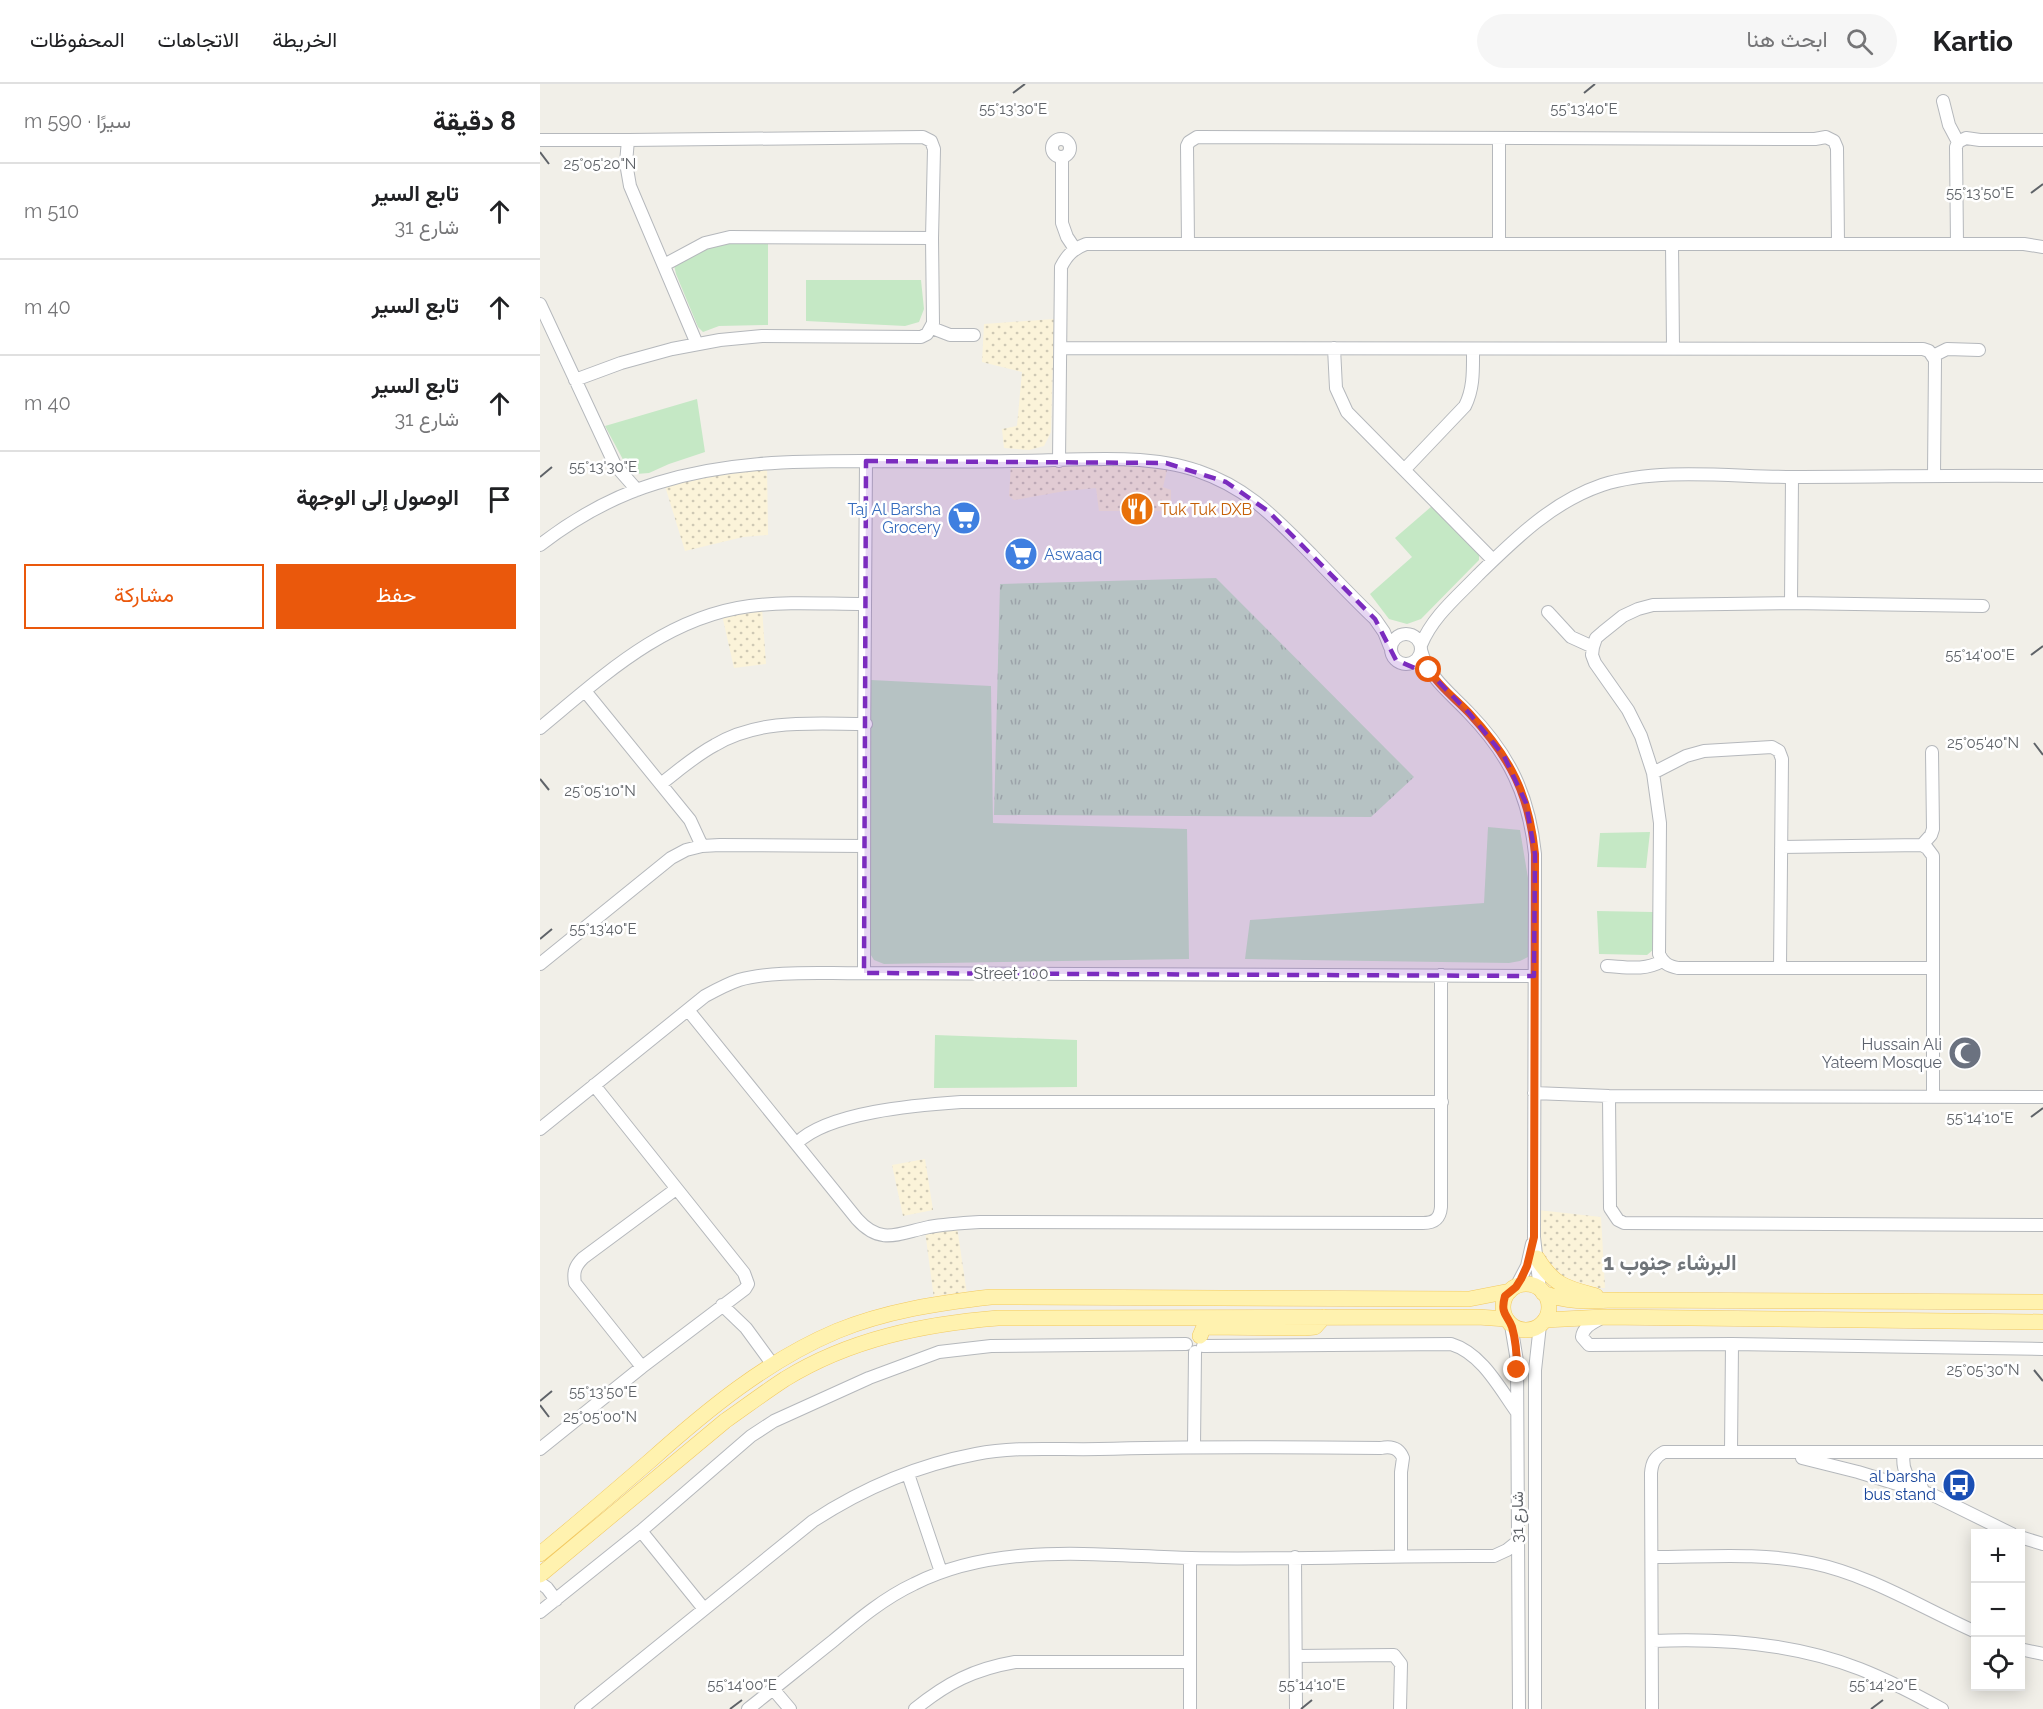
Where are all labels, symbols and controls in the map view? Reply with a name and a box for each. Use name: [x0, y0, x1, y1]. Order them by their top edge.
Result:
search box: [1477, 14, 1897, 68]
icon: search: [1843, 25, 1876, 58]
text: Kartio: [1933, 25, 2013, 58]
text: ابحث هنا: [1746, 26, 1828, 52]
text: المحفوظات: [30, 27, 125, 52]
text: الاتجاهات: [158, 27, 239, 52]
text: الخريطة: [272, 27, 337, 52]
text: 55°13'30"E: [979, 100, 1047, 118]
text: 55°13'40"E: [1550, 100, 1618, 118]
text: 8 دقيقة: [433, 106, 516, 136]
text: سيرًا · 590 m: [24, 109, 131, 133]
text: 25°05'20"N: [564, 155, 636, 173]
text: تابع السير: [372, 180, 459, 206]
text: 55°13'50"E: [1946, 184, 2014, 202]
icon: ahead: [483, 195, 516, 228]
text: 510 m: [24, 199, 79, 223]
text: شارع 31: [394, 215, 459, 239]
icon: ahead: [483, 291, 516, 324]
text: تابع السير: [372, 292, 459, 318]
text: 40 m: [24, 295, 71, 319]
text: تابع السير: [372, 372, 459, 398]
icon: ahead: [483, 387, 516, 420]
text: 40 m: [24, 391, 71, 415]
text: شارع 31: [394, 407, 459, 431]
text: 55°13'30"E: [569, 458, 637, 476]
icon: arrive: [483, 483, 516, 516]
text: الوصول إلى الوجهة: [296, 484, 459, 510]
restaurant icon: Tuk Tuk DXB: [1119, 491, 1155, 527]
place label: Taj Al Barsha Grocery: [847, 500, 941, 537]
supermarket icon: Taj Al Barsha Grocery: [946, 500, 982, 536]
place label: Tuk Tuk DXB: [1160, 500, 1252, 519]
supermarket icon: Aswaaq: [1003, 536, 1039, 572]
place label: Aswaaq: [1044, 545, 1102, 564]
button: مشاركة: [24, 564, 264, 629]
button: حفظ: [276, 564, 516, 629]
text: 55°14'00"E: [1945, 646, 2015, 664]
route start: [1415, 656, 1441, 682]
text: 25°05'40"N: [1947, 734, 2019, 752]
text: 25°05'10"N: [564, 782, 636, 800]
text: 55°13'40"E: [569, 920, 637, 938]
street label: Street 100: [974, 964, 1048, 983]
place label: Hussain Ali Yateem Mosque: [1822, 1035, 1942, 1072]
mosque icon: Hussain Ali Yateem Mosque: [1947, 1035, 1983, 1071]
text: 55°14'10"E: [1947, 1109, 2013, 1127]
district label: البرشاء جنوب 1: [1603, 1249, 1737, 1276]
route end: [1503, 1356, 1529, 1382]
text: 25°05'30"N: [1946, 1361, 2020, 1379]
text: 55°13'50"E: [569, 1383, 637, 1401]
text: 25°05'00"N: [563, 1408, 637, 1426]
place label: al barsha bus stand: [1864, 1467, 1936, 1504]
bus stop icon: al barsha bus stand: [1941, 1467, 1977, 1503]
street label: شارع 31: [1508, 1491, 1529, 1543]
map controls: [1971, 1529, 2025, 1691]
button: +: [1971, 1529, 2025, 1583]
button: −: [1971, 1583, 2025, 1637]
button: locate: [1971, 1637, 2025, 1691]
text: 55°14'00"E: [707, 1676, 777, 1694]
text: 55°14'10"E: [1279, 1676, 1345, 1694]
text: 55°14'20"E: [1849, 1676, 1917, 1694]

